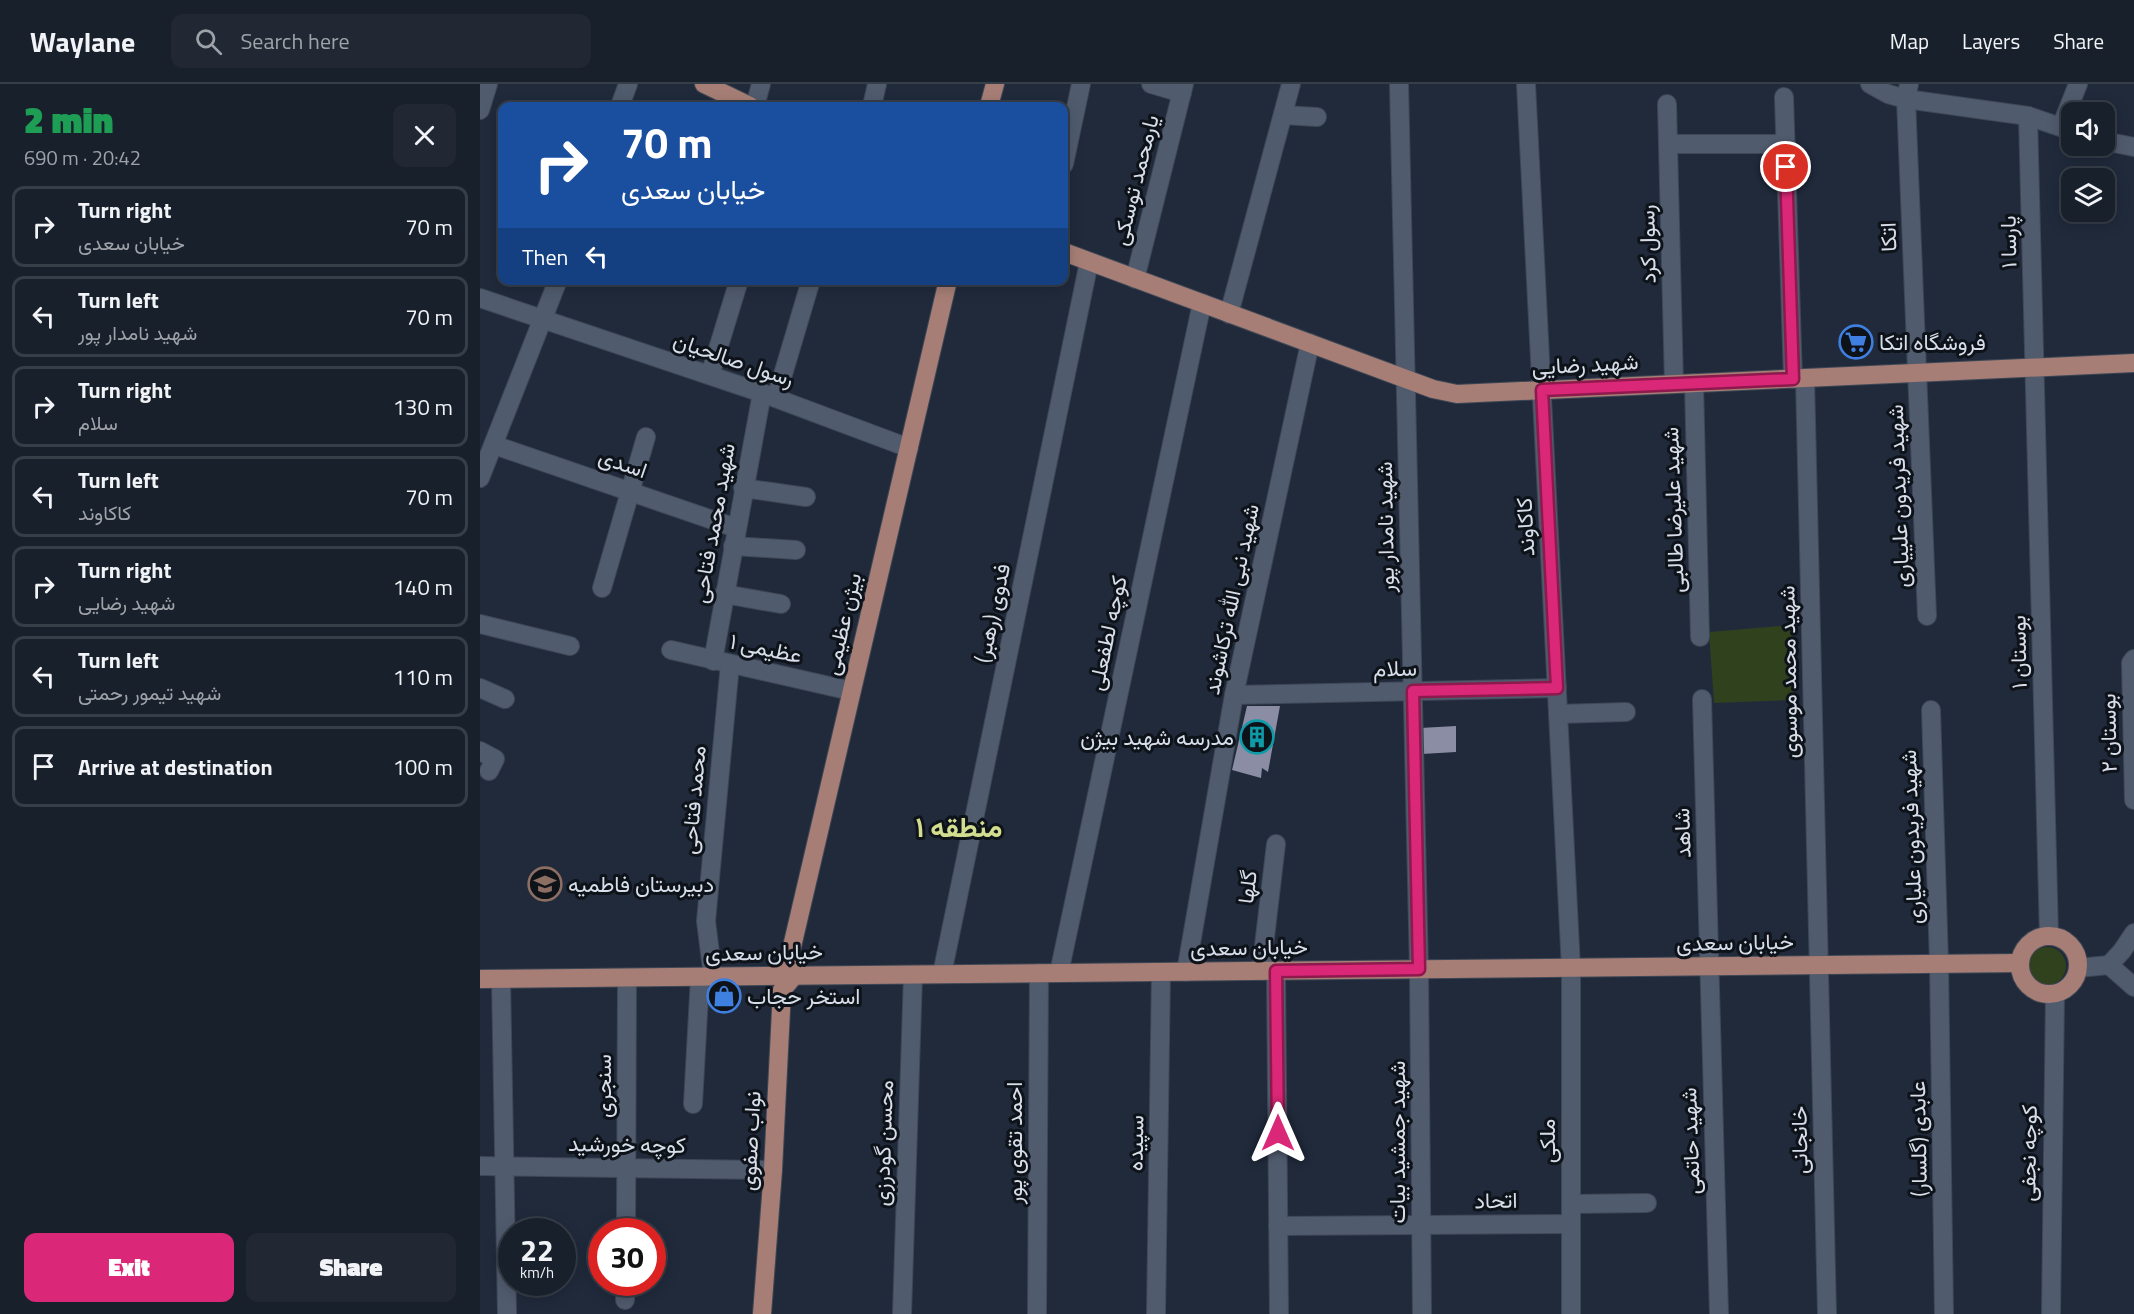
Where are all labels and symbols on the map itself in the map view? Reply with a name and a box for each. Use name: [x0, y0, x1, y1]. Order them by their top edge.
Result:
street label: یارمحمد توسکی: [1102, 111, 1168, 249]
pin: [1760, 141, 1811, 192]
street label: رسول کرد: [1629, 204, 1665, 284]
street label: پارسا ۱: [1991, 215, 2025, 269]
street label: اتکا: [1870, 222, 1906, 252]
street label: رسول صالحیان: [669, 322, 799, 396]
supermarket icon: فروشگاه اتکا: [1838, 324, 1874, 360]
place label: فروشگاه اتکا: [1879, 325, 1986, 359]
street label: شهید رضایی: [1531, 344, 1639, 384]
street label: شهید فریدون علییاری: [1878, 404, 1918, 588]
street label: شهید علیرضا طالبی: [1653, 426, 1693, 594]
street label: اسدی: [594, 439, 652, 487]
street label: شهید محمد فتاحی: [682, 440, 744, 606]
street label: شهید نامدار پور: [1367, 461, 1403, 594]
street label: کاکاوند: [1506, 497, 1544, 557]
street label: شهید نبی الله ترکاشوند: [1194, 500, 1268, 698]
street label: فدوی (رهبر): [965, 560, 1019, 666]
street label: بیژن عظیمی: [814, 569, 870, 679]
street label: کوچه لطفعلی: [1078, 572, 1136, 694]
street label: شهید محمد موسوی: [1769, 585, 1807, 759]
street label: بوستان ۱: [2000, 615, 2036, 689]
street label: عظیمی ۱: [727, 624, 805, 672]
street label: سلام: [1373, 651, 1417, 685]
street label: بوستان ۲: [2090, 693, 2126, 773]
building icon: مدرسه شهید بیژن: [1239, 719, 1275, 755]
place label: مدرسه شهید بیژن: [1080, 720, 1234, 754]
street label: محمد فتاحی: [671, 744, 715, 856]
street label: شهید فریدون علیاری: [1891, 749, 1931, 925]
district label: منطقه ۱: [915, 805, 1003, 848]
street label: شاهد: [1664, 807, 1700, 859]
school or university icon: دبیرستان فاطمیه: [527, 866, 563, 902]
place label: دبیرستان فاطمیه: [568, 867, 714, 901]
street label: گلها: [1228, 868, 1266, 906]
street label: خیابان سعدی: [1676, 924, 1794, 960]
street label: خیابان سعدی: [1190, 929, 1308, 965]
street label: خیابان سعدی: [705, 934, 823, 970]
shop icon: استخر حجاب: [706, 978, 742, 1014]
place label: استخر حجاب: [747, 979, 860, 1013]
street label: سنجری: [586, 1054, 620, 1118]
street label: شهید جمشید بیات: [1380, 1061, 1414, 1223]
street label: محسن گودرزی: [864, 1079, 902, 1207]
street label: عابدی (گلسار): [1900, 1081, 1936, 1197]
street label: احمد تقوی پور: [997, 1082, 1031, 1205]
street label: شهید حاتمی: [1671, 1087, 1709, 1195]
street label: نواب صفوی: [730, 1090, 770, 1192]
position arrow: [1246, 1101, 1310, 1165]
street label: کوچه نجفی: [2010, 1104, 2046, 1202]
street label: خانجانی: [1781, 1106, 1817, 1174]
street label: سپیده: [1118, 1115, 1152, 1171]
street label: ملکی: [1530, 1119, 1564, 1163]
street label: کوچه خورشید: [568, 1126, 686, 1162]
street label: اتحاد: [1474, 1183, 1518, 1217]
speed limit sign: 30: [588, 1218, 666, 1296]

